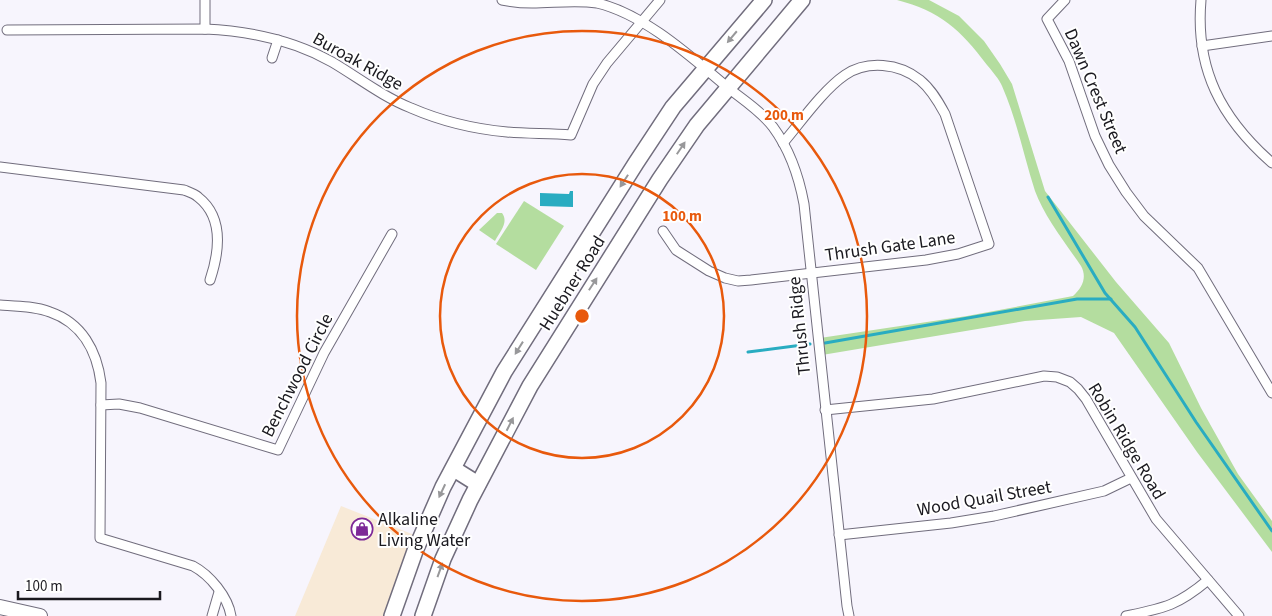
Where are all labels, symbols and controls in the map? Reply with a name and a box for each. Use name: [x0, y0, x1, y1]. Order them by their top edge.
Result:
street label: Dawn Crest Street: [1058, 25, 1133, 158]
street label: Buroak Ridge: [308, 26, 408, 97]
one-way arrow: [726, 31, 738, 43]
text: 200 m: [764, 105, 804, 126]
one-way arrow: [676, 141, 686, 155]
one-way arrow: [619, 174, 629, 188]
text: 100 m: [662, 206, 702, 227]
street label: Thrush Gate Lane: [823, 225, 957, 268]
street label: Huebner Road: [533, 231, 612, 336]
street label: Thrush Ridge: [782, 275, 817, 376]
one-way arrow: [588, 278, 598, 291]
centre of rings: [573, 307, 591, 325]
street label: Benchwood Circle: [255, 309, 339, 441]
one-way arrow: [514, 342, 524, 355]
street label: Robin Ridge Road: [1082, 378, 1171, 504]
one-way arrow: [506, 417, 514, 431]
street label: Wood Quail Street: [915, 474, 1053, 523]
one-way arrow: [437, 484, 445, 498]
place label: Alkaline Living Water: [378, 507, 471, 553]
shop icon: Alkaline Living Water: [350, 517, 374, 541]
one-way arrow: [436, 562, 444, 577]
scale bar: [18, 568, 160, 600]
text: 100 m: [25, 576, 63, 597]

